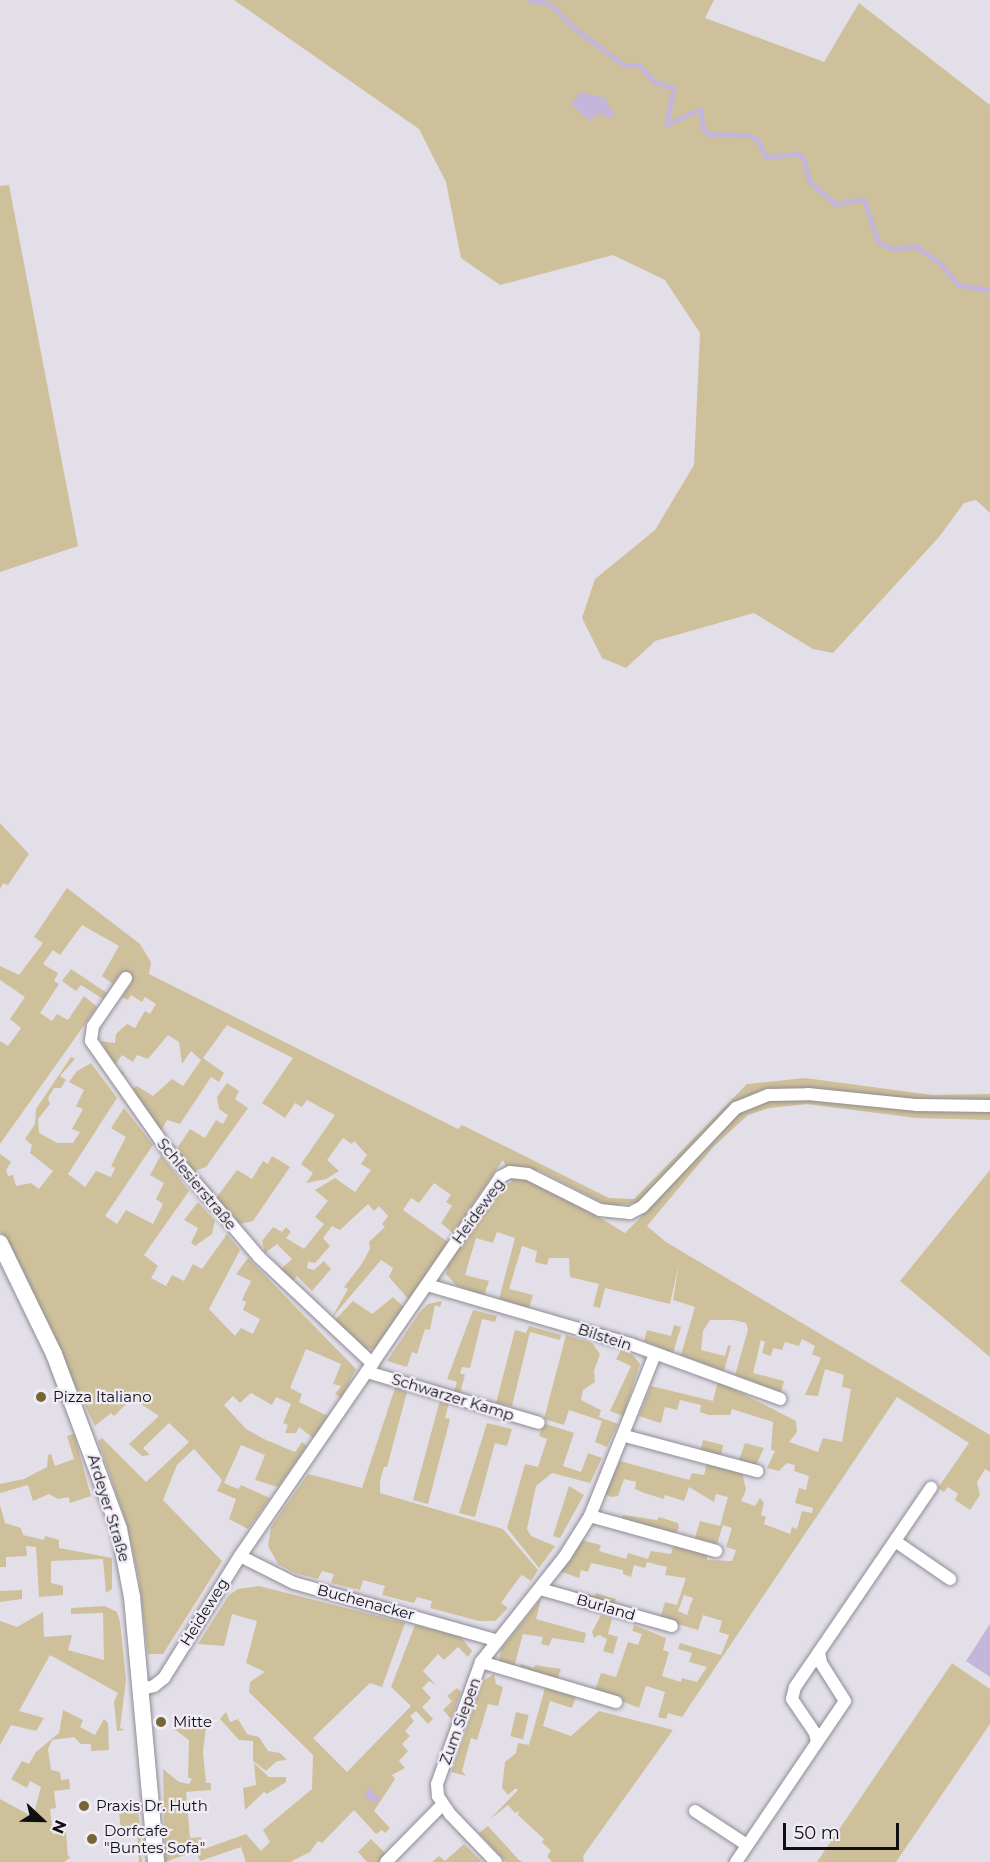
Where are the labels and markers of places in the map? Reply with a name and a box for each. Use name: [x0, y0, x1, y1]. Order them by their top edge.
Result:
place label: Pizza Italiano: [53, 1388, 152, 1406]
marker: Pizza Italiano: [34, 1390, 48, 1404]
place label: Mitte: [173, 1713, 212, 1731]
marker: Mitte: [154, 1715, 168, 1729]
place label: Praxis Dr. Huth: [96, 1797, 208, 1815]
marker: Praxis Dr. Huth: [77, 1799, 91, 1813]
place label: Dorfcafe "Buntes Sofa": [104, 1821, 205, 1856]
marker: Dorfcafe "Buntes Sofa": [85, 1832, 99, 1846]

